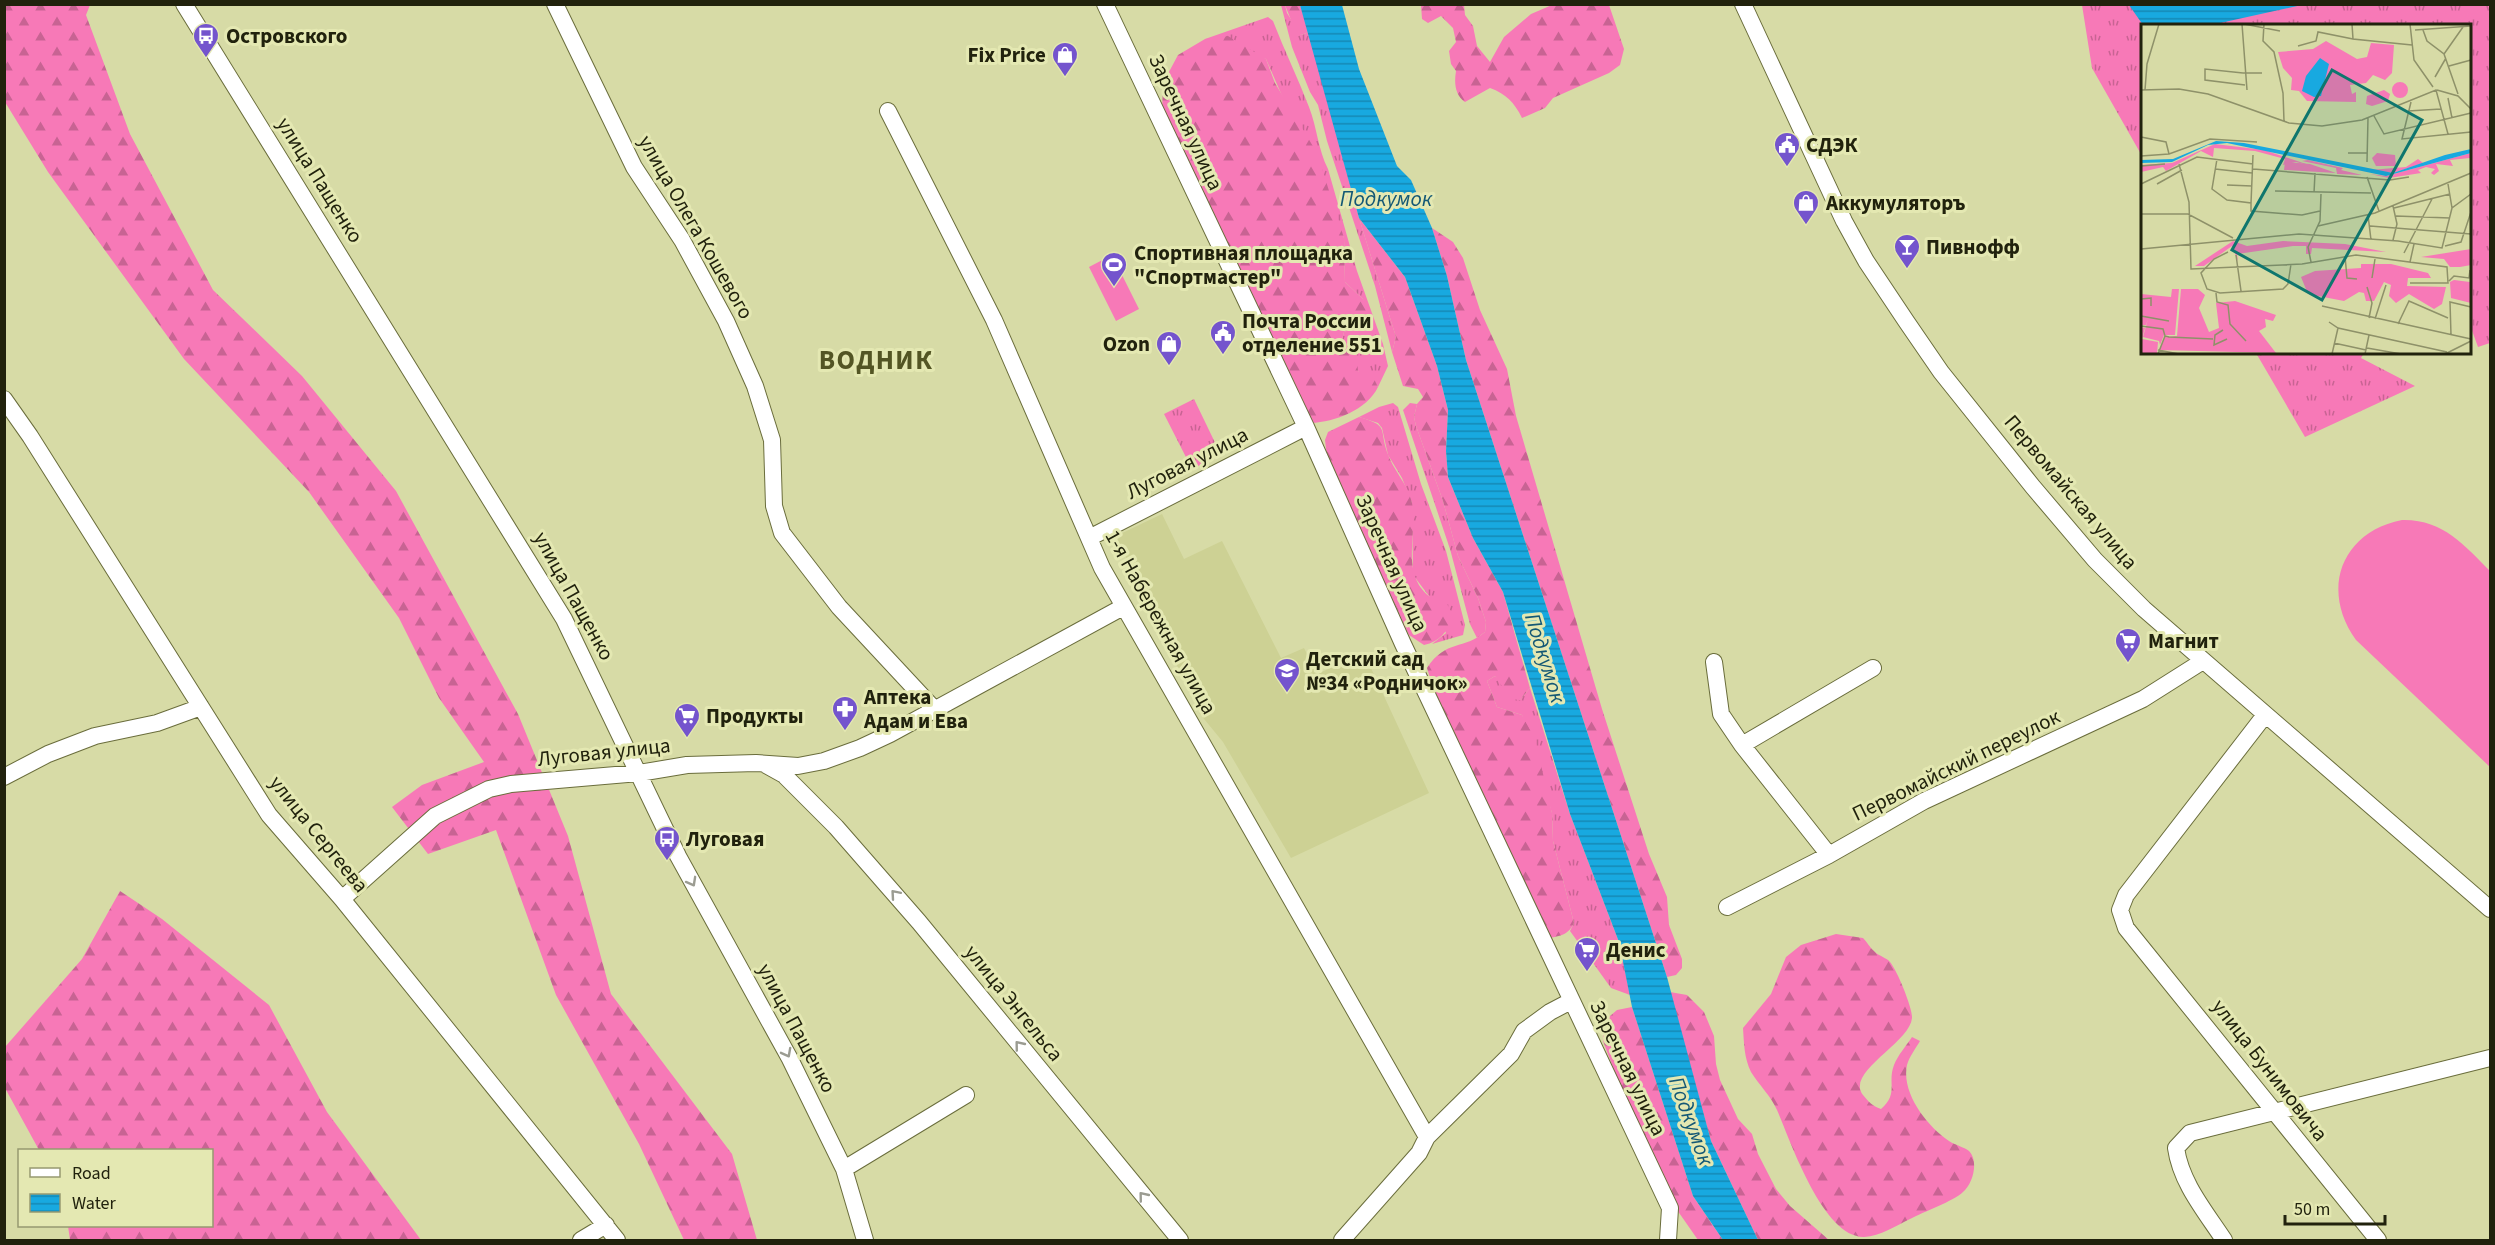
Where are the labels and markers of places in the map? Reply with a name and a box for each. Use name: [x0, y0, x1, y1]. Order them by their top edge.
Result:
bus stop icon: Островского: [191, 21, 221, 59]
place label: Островского: [226, 21, 348, 51]
place label: Fix Price: [967, 40, 1046, 70]
shop icon: Fix Price: [1050, 40, 1080, 78]
public building icon: СДЭК: [1772, 130, 1802, 168]
place label: СДЭК: [1806, 130, 1859, 160]
shop icon: Аккумуляторъ: [1791, 188, 1821, 226]
place label: Аккумуляторъ: [1825, 188, 1966, 218]
bar icon: Пивнофф: [1892, 232, 1922, 270]
place label: Пивнофф: [1926, 232, 2020, 262]
place label: Спортивная площадка "Спортмастер": [1134, 238, 1353, 292]
sports icon: Спортивная площадка "Спортмастер": [1099, 250, 1129, 288]
place label: Почта России отделение 551: [1242, 306, 1382, 360]
public building icon: Почта России отделение 551: [1208, 318, 1238, 356]
place label: Ozon: [1103, 329, 1150, 359]
shop icon: Ozon: [1154, 329, 1184, 367]
supermarket icon: Магнит: [2113, 626, 2143, 664]
place label: Магнит: [2148, 626, 2219, 656]
place label: Детский сад №34 «Родничок»: [1306, 644, 1468, 698]
school or university icon: Детский сад №34 «Родничок»: [1272, 656, 1302, 694]
place label: Аптека Адам и Ева: [863, 682, 968, 736]
pharmacy icon: Аптека Адам и Ева: [830, 694, 860, 732]
supermarket icon: Продукты: [672, 701, 702, 739]
place label: Продукты: [706, 701, 803, 731]
bus stop icon: Луговая: [652, 824, 682, 862]
place label: Луговая: [685, 824, 764, 854]
supermarket icon: Денис: [1572, 935, 1602, 973]
place label: Денис: [1606, 935, 1666, 965]

